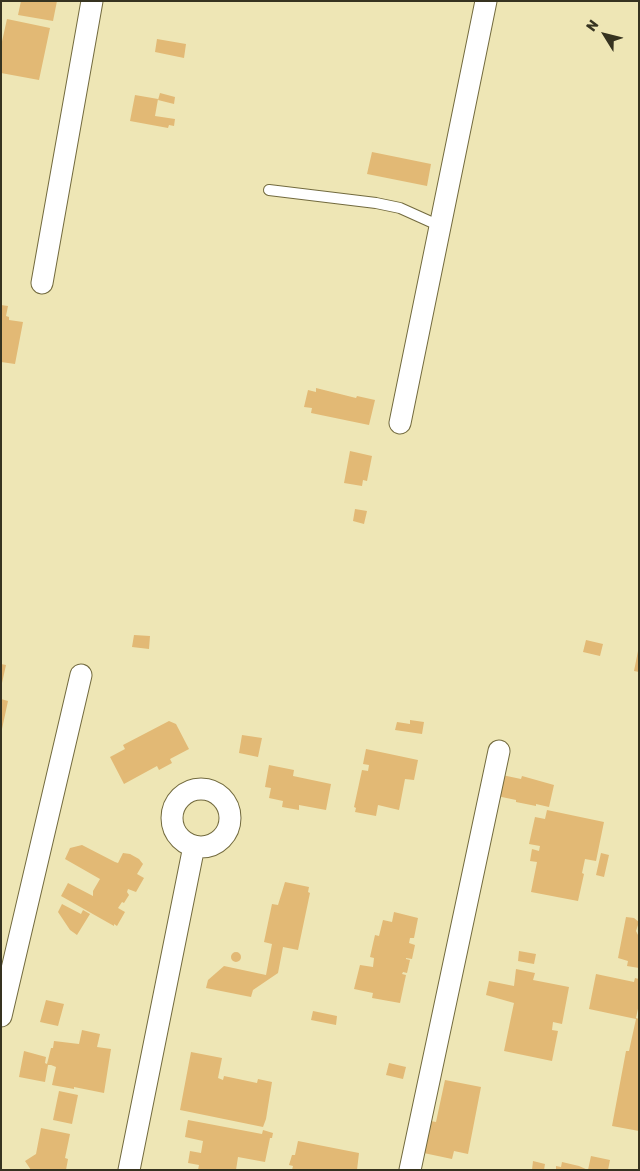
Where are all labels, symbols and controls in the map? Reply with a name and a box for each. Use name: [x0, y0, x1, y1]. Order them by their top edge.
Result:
north arrow: [580, 10, 630, 60]
text: N: [583, 17, 602, 35]

